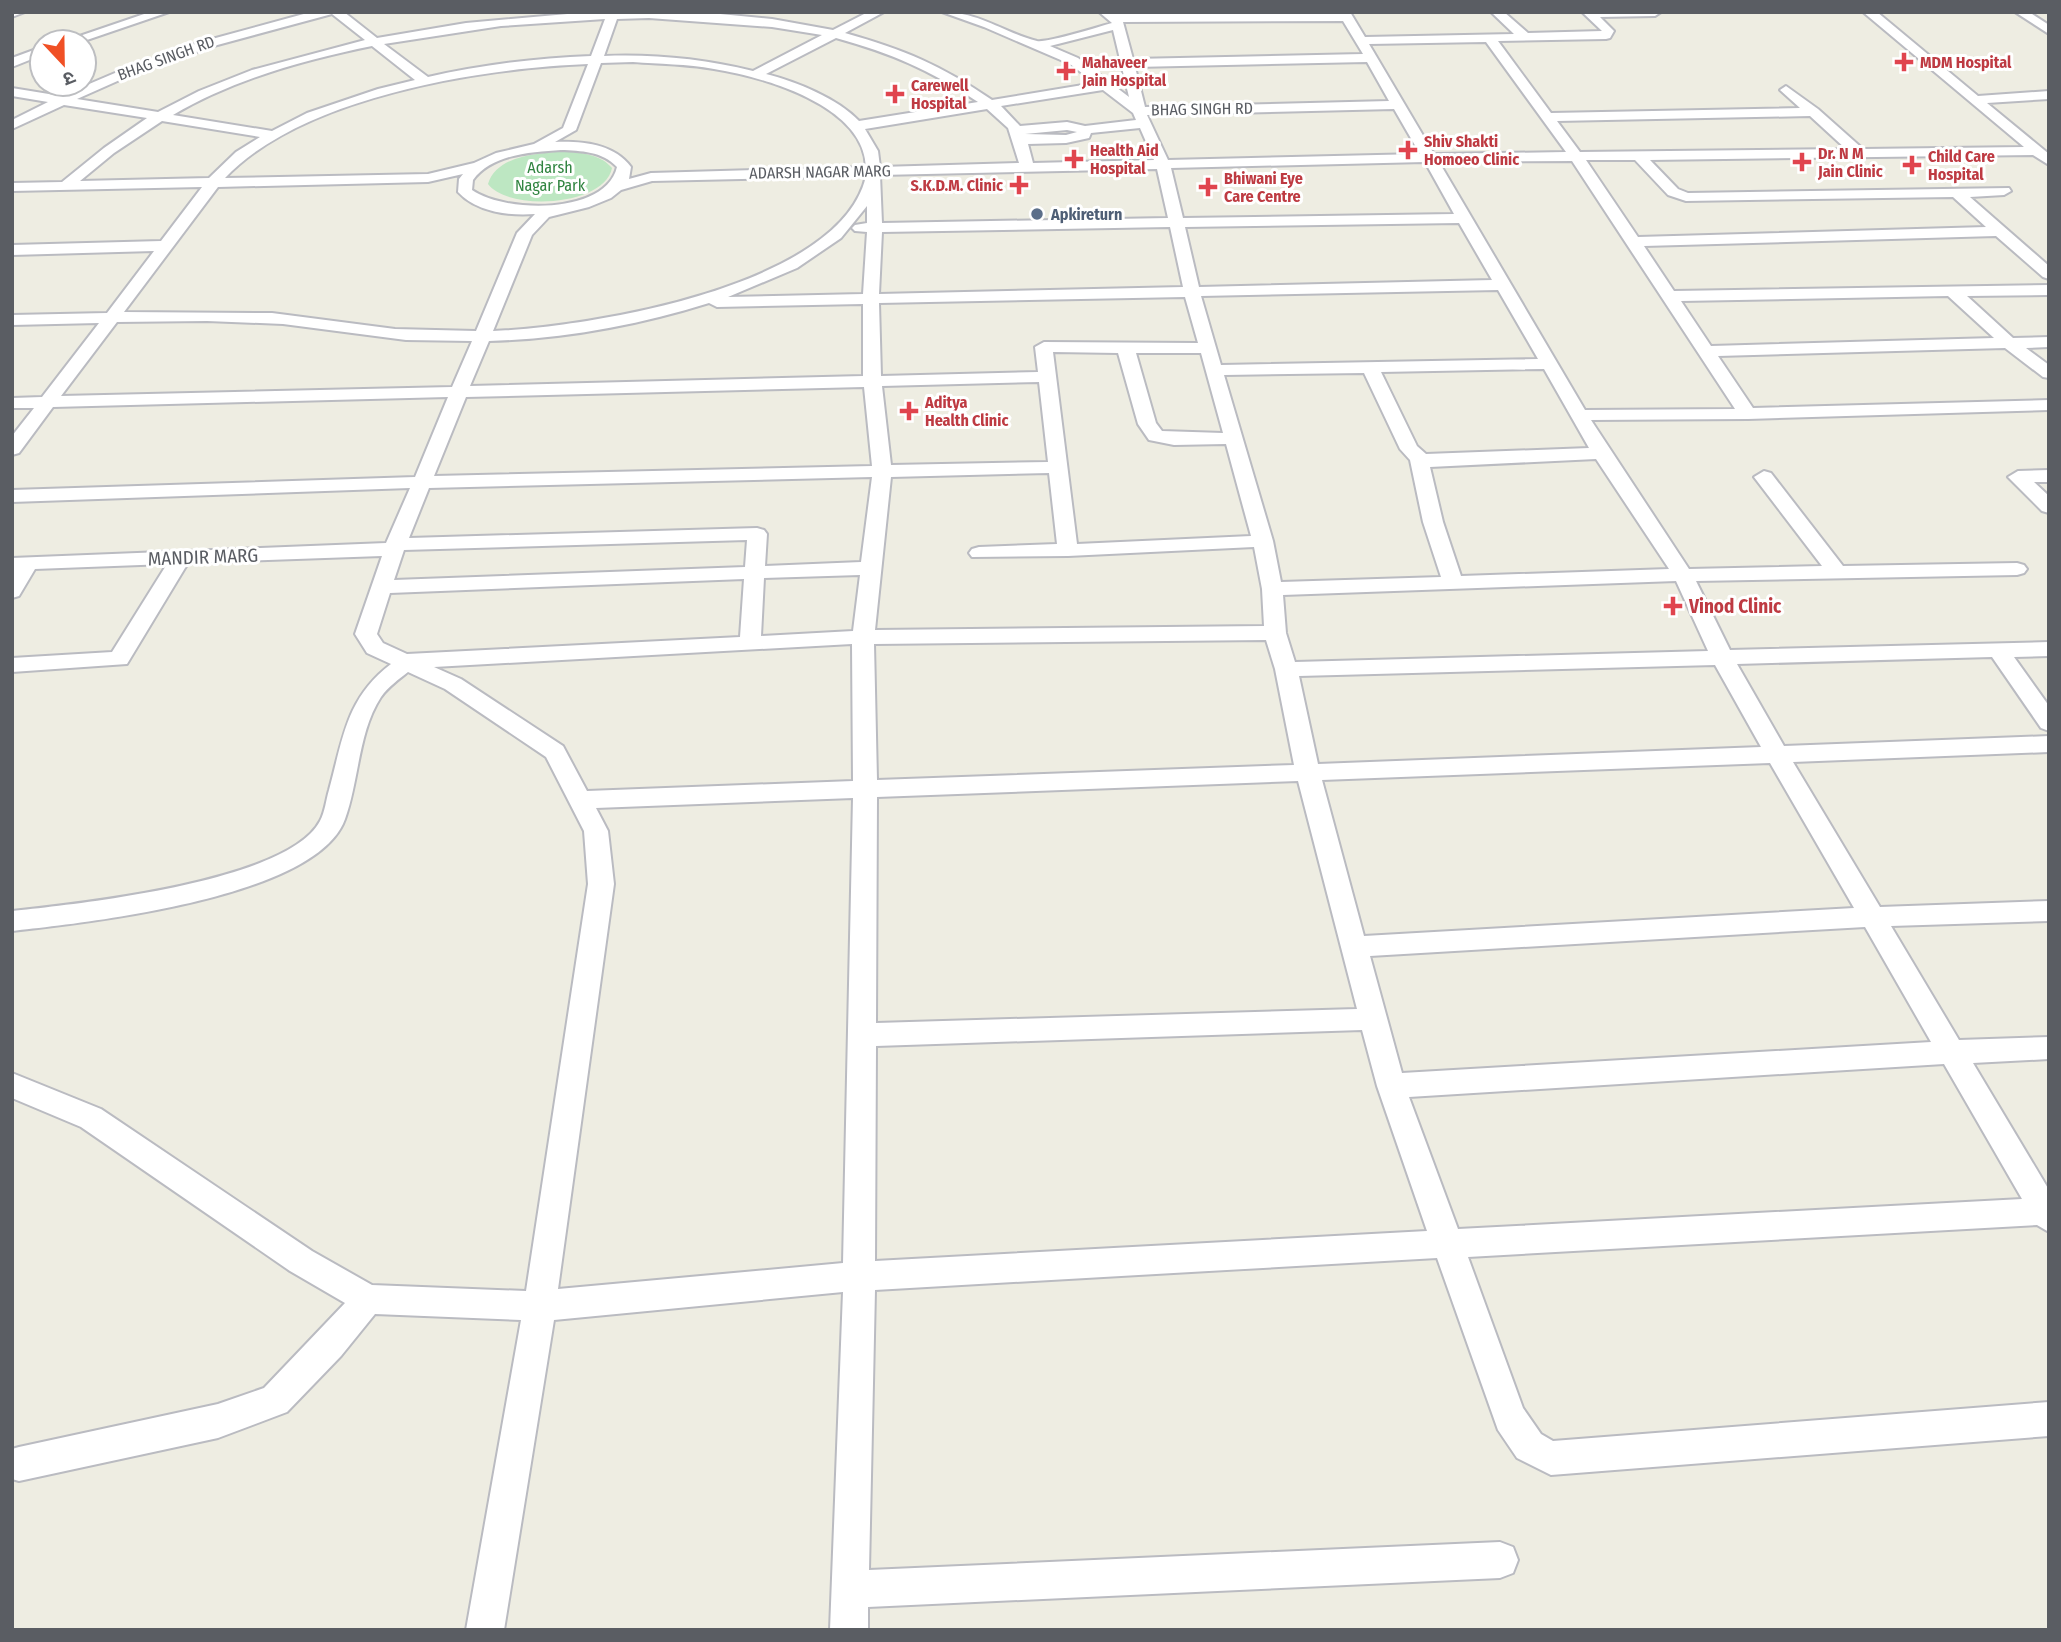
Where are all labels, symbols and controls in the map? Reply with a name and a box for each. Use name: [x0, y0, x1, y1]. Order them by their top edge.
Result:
north arrow: [28, 28, 98, 98]
street label: BHAG SINGH RD: [115, 32, 217, 84]
marker: MDM Hospital: [1894, 52, 1914, 72]
place label: Mahaveer Jain Hospital: [1081, 53, 1167, 90]
place label: MDM Hospital: [1920, 53, 2012, 72]
marker: Mahaveer Jain Hospital: [1056, 61, 1076, 81]
text: उ: [59, 66, 79, 91]
place label: Carewell Hospital: [911, 76, 969, 113]
marker: Carewell Hospital: [885, 84, 905, 104]
street label: BHAG SINGH RD: [1151, 99, 1253, 119]
place label: Shiv Shakti Homoeo Clinic: [1424, 132, 1519, 169]
marker: Shiv Shakti Homoeo Clinic: [1398, 140, 1418, 160]
place label: Health Aid Hospital: [1090, 141, 1159, 178]
place label: Dr. N M Jain Clinic: [1817, 144, 1883, 181]
place label: Child Care Hospital: [1928, 147, 1995, 184]
marker: Health Aid Hospital: [1064, 149, 1084, 169]
marker: Dr. N M Jain Clinic: [1792, 152, 1812, 172]
marker: Child Care Hospital: [1902, 155, 1922, 175]
park label: Adarsh Nagar Park: [515, 158, 586, 195]
street label: ADARSH NAGAR MARG: [749, 161, 891, 183]
place label: Bhiwani Eye Care Centre: [1224, 169, 1303, 206]
marker: S.K.D.M. Clinic: [1009, 175, 1029, 195]
place label: S.K.D.M. Clinic: [910, 176, 1003, 195]
marker: Bhiwani Eye Care Centre: [1198, 177, 1218, 197]
place label: Apkireturn: [1050, 205, 1122, 224]
marker: Apkireturn: [1029, 206, 1045, 222]
place label: Aditya Health Clinic: [924, 393, 1008, 430]
marker: Aditya Health Clinic: [899, 401, 919, 421]
street label: MANDIR MARG: [147, 544, 259, 570]
place label: Vinod Clinic: [1688, 595, 1782, 618]
marker: Vinod Clinic: [1663, 596, 1683, 616]

